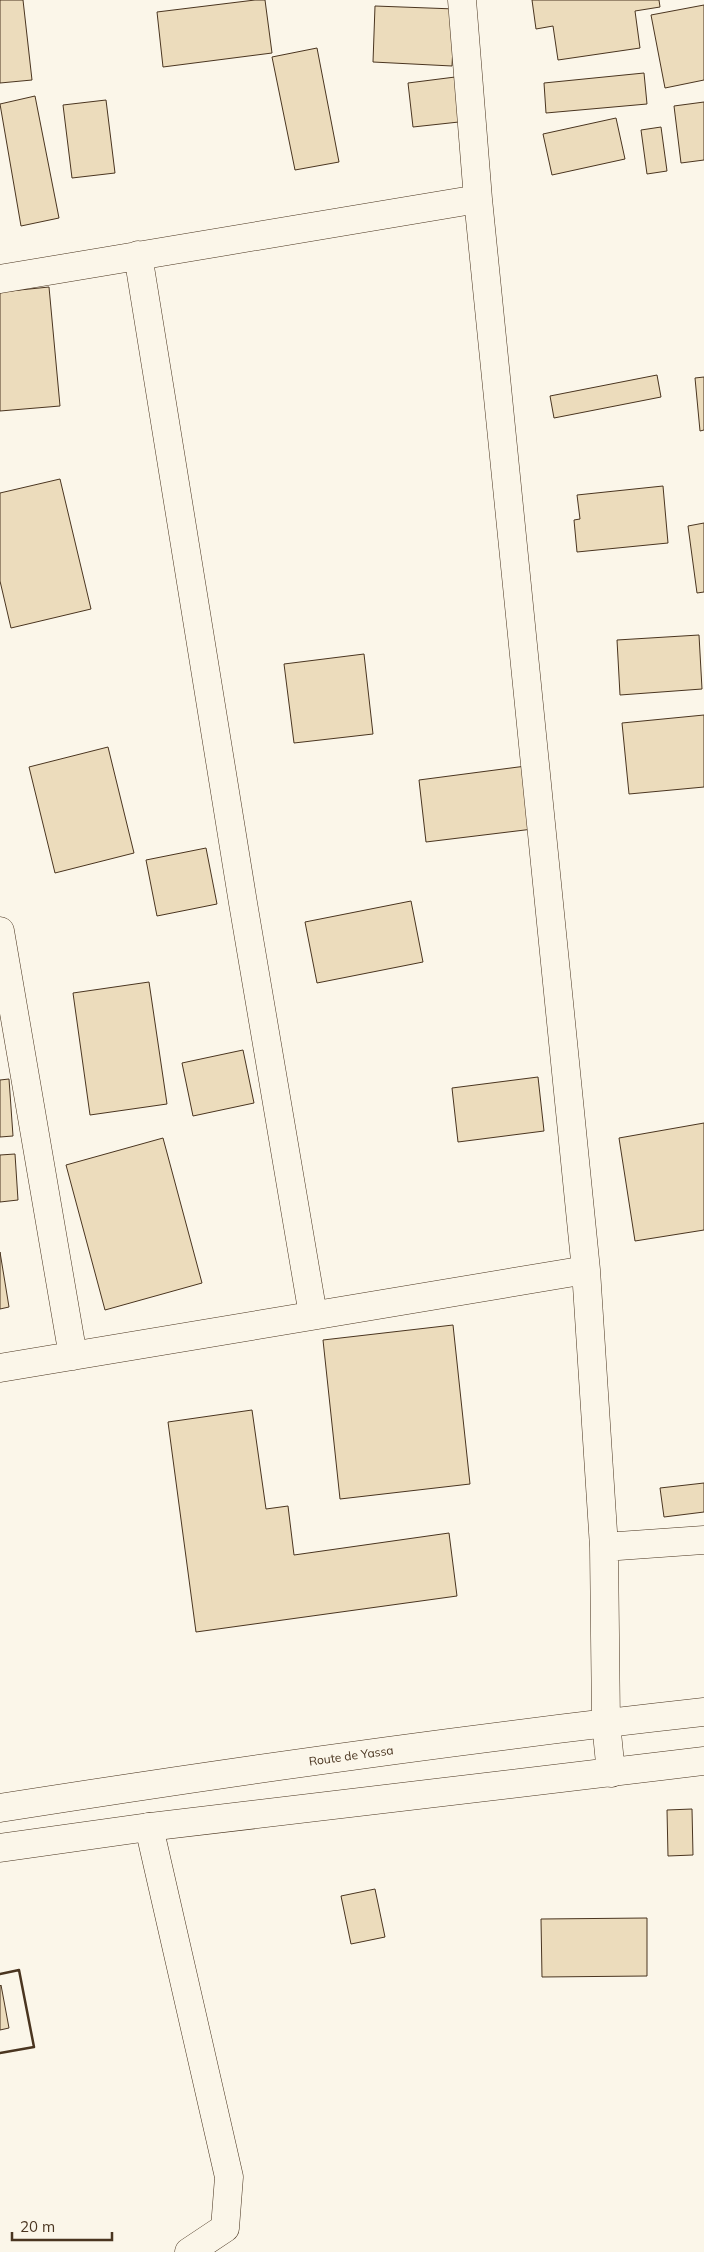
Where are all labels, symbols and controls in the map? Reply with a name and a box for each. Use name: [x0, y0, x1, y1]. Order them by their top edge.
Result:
street label: Route de Yassa: [308, 1742, 394, 1769]
scale bar: [12, 2210, 112, 2242]
text: 20 m: [20, 2217, 55, 2236]

